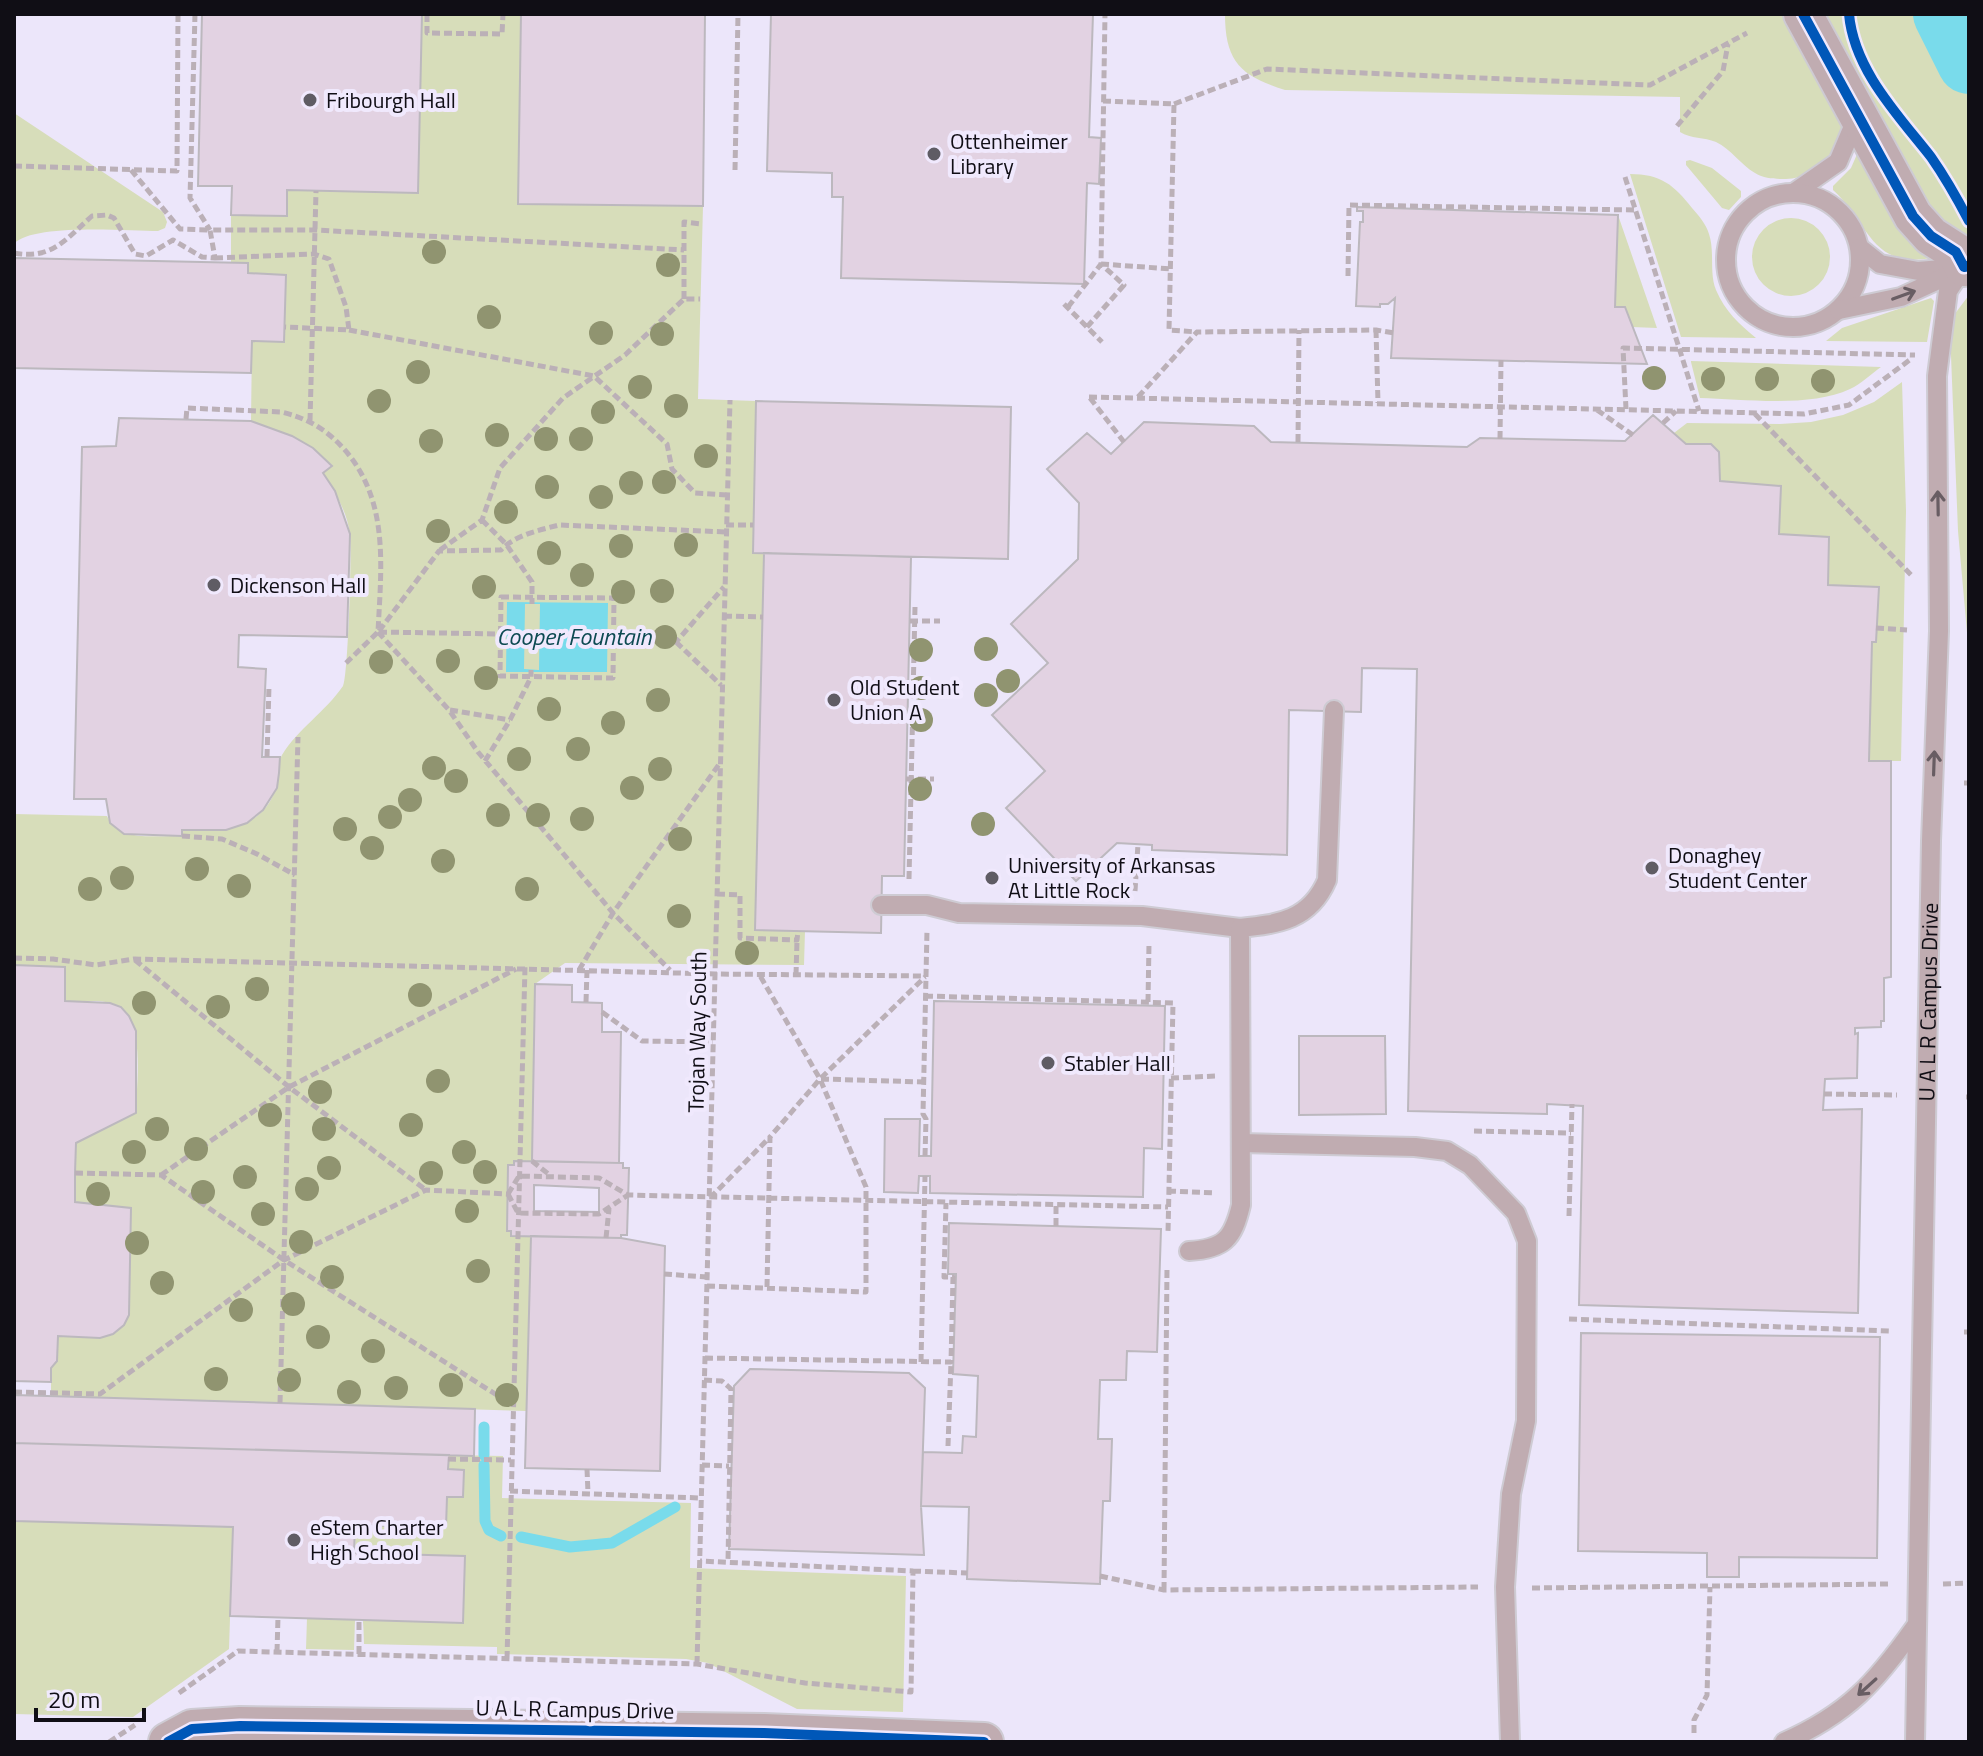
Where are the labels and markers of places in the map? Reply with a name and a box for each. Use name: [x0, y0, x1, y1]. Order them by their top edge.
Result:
place label: Fribourgh Hall: [326, 83, 456, 117]
marker: Fribourgh Hall: [301, 91, 319, 109]
place label: Ottenheimer Library: [950, 124, 1068, 183]
marker: Ottenheimer Library: [925, 145, 943, 163]
place label: Dickenson Hall: [230, 568, 366, 602]
marker: Dickenson Hall: [205, 576, 223, 594]
place label: Old Student Union A: [850, 670, 960, 729]
marker: Old Student Union A: [825, 691, 843, 709]
place label: Donaghey Student Center: [1668, 838, 1808, 897]
place label: University of Arkansas At Little Rock: [1008, 848, 1215, 907]
marker: Donaghey Student Center: [1643, 859, 1661, 877]
marker: University of Arkansas At Little Rock: [983, 869, 1001, 887]
place label: Stabler Hall: [1064, 1046, 1171, 1080]
marker: Stabler Hall: [1039, 1054, 1057, 1072]
place label: eStem Charter High School: [310, 1510, 444, 1569]
marker: eStem Charter High School: [285, 1531, 303, 1549]

